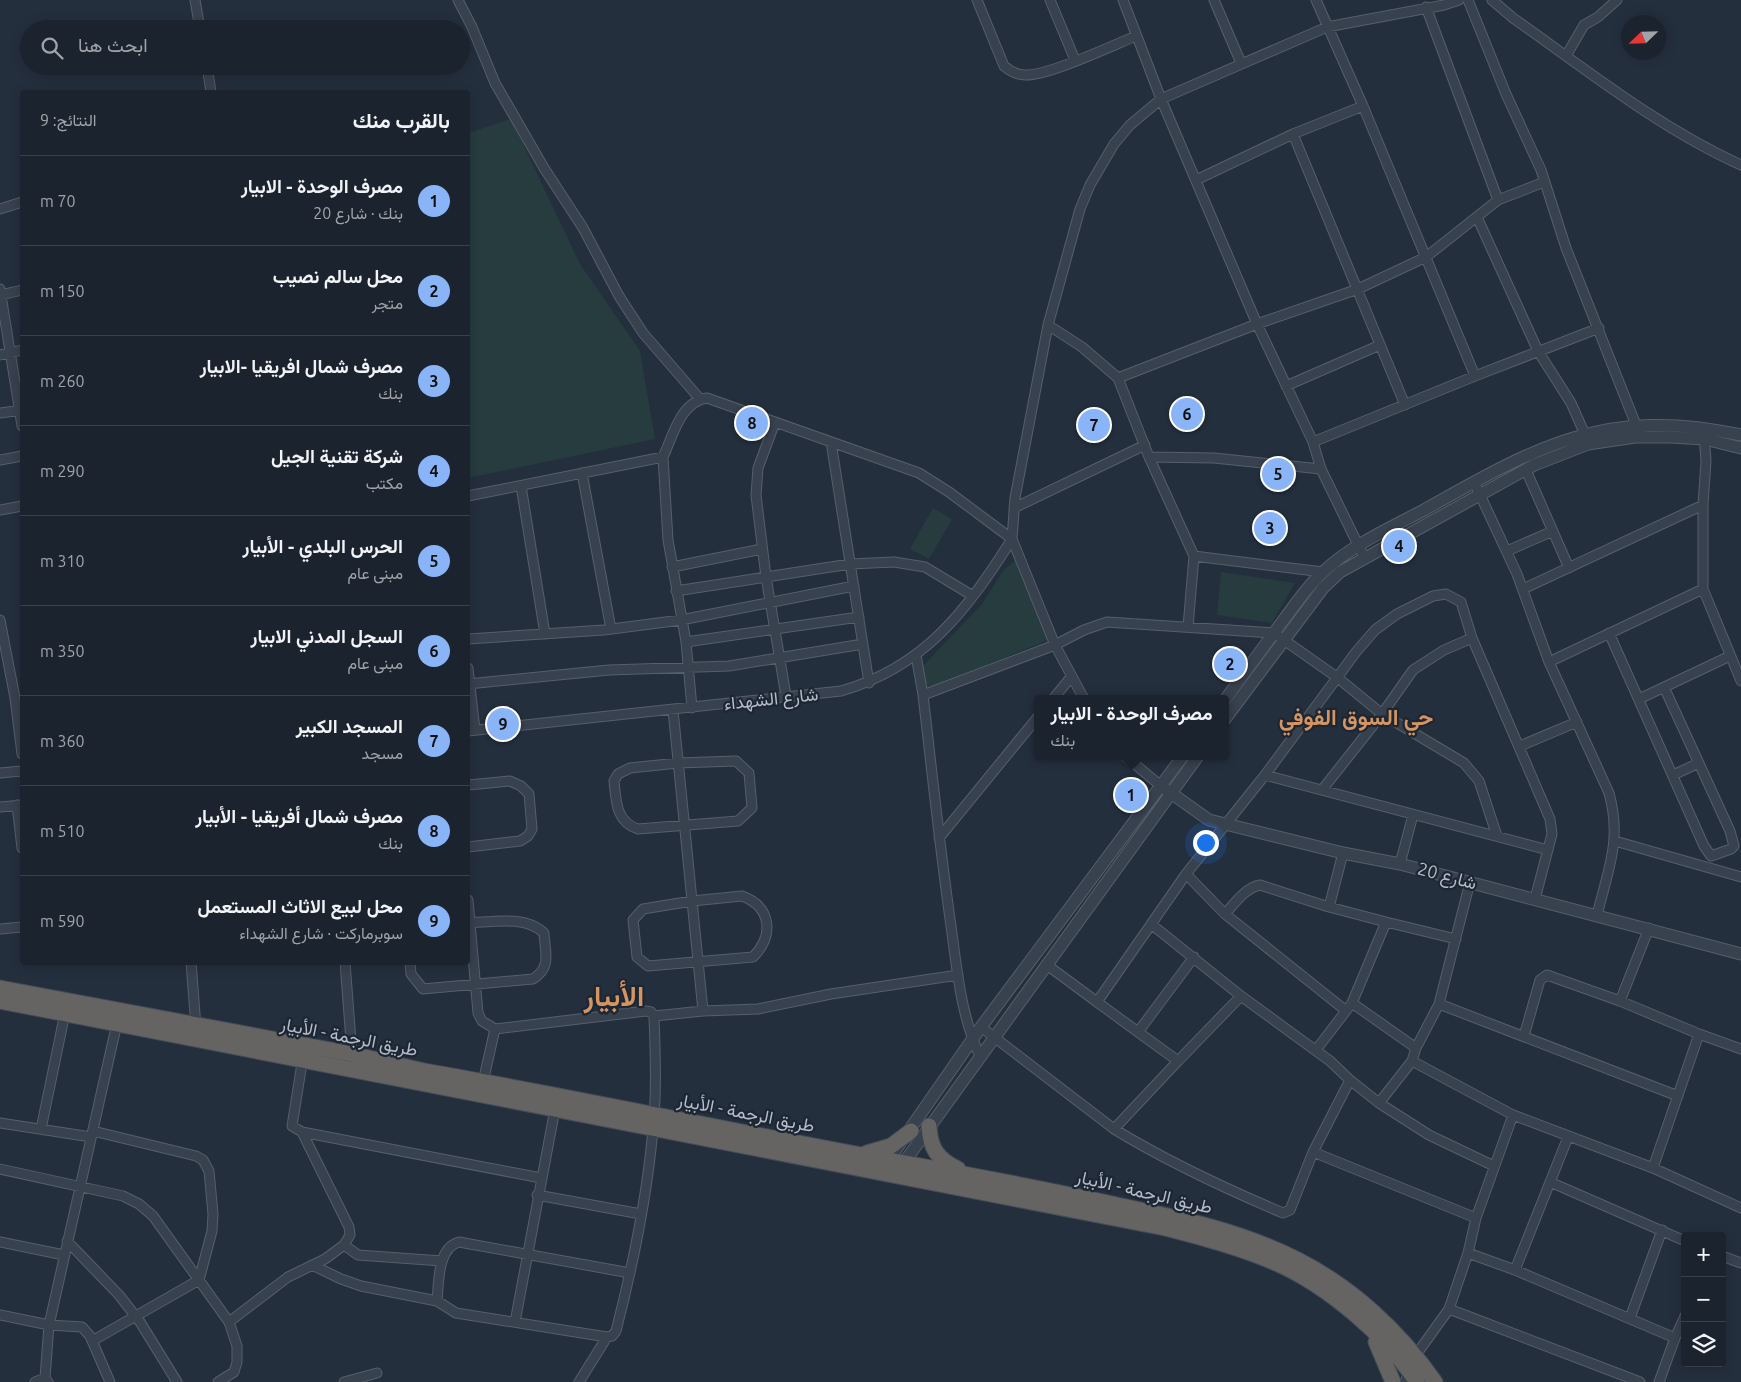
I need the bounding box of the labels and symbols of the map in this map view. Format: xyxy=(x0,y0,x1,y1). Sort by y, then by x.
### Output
north arrow xyxy=(1621,15,1666,60)
pin: 6 xyxy=(1171,395,1203,433)
pin: 8 xyxy=(736,404,768,442)
pin: 7 xyxy=(1078,406,1110,444)
pin: 5 xyxy=(1262,455,1294,493)
pin: 3 xyxy=(1254,509,1286,547)
pin: 4 xyxy=(1383,527,1415,565)
pin: 2 xyxy=(1214,645,1246,683)
street label: شارع الشهداء xyxy=(723,683,819,716)
district label: حي السوق الفوفي xyxy=(1279,704,1433,736)
pin: 9 xyxy=(487,705,519,743)
pin: 1 xyxy=(1115,776,1147,814)
your location xyxy=(1193,830,1219,856)
street label: شارع 20 xyxy=(1415,858,1479,895)
district label: الأبيار xyxy=(583,980,644,1014)
street label: طريق الرجمة - الأبيار xyxy=(277,1013,420,1061)
street label: طريق الرجمة - الأبيار xyxy=(674,1089,817,1137)
street label: طريق الرجمة - الأبيار xyxy=(1073,1165,1214,1218)

